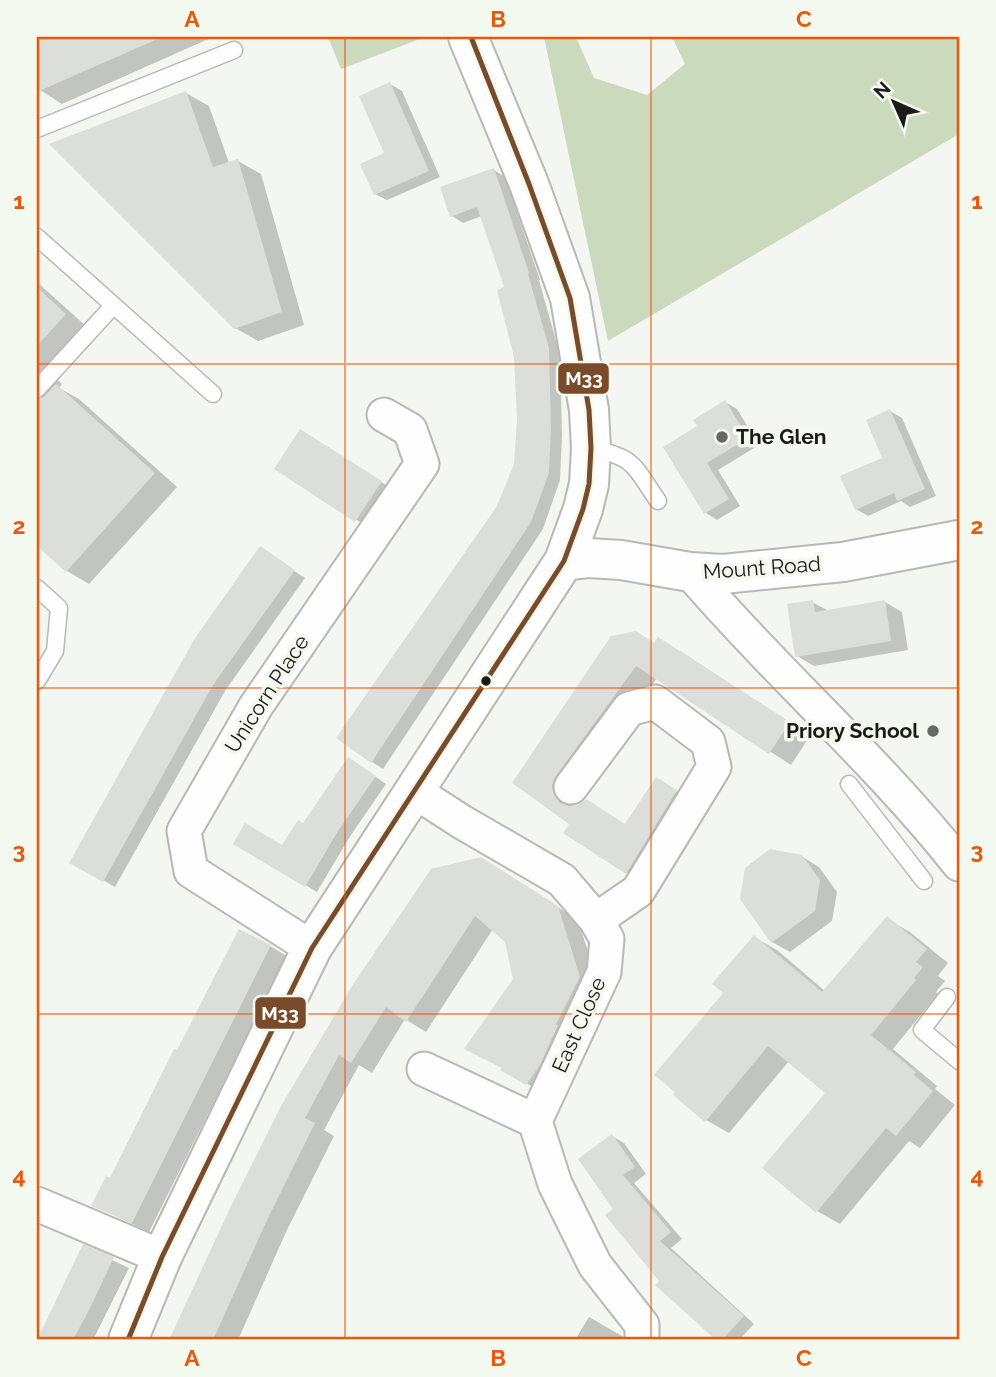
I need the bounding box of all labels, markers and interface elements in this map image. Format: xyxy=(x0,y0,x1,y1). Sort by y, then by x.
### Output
text: A xyxy=(184,5,200,32)
text: B xyxy=(490,5,506,32)
text: C xyxy=(796,5,812,32)
north arrow xyxy=(860,66,930,136)
text: N xyxy=(869,77,895,103)
text: 1 xyxy=(13,187,25,214)
text: 1 xyxy=(971,187,983,214)
line badge: M33 xyxy=(557,362,610,395)
text: M33 xyxy=(565,367,603,389)
place label: The Glen xyxy=(736,424,826,449)
marker: The Glen xyxy=(714,429,730,445)
text: 2 xyxy=(13,512,25,539)
text: 2 xyxy=(971,512,983,539)
street label: Mount Road xyxy=(702,551,822,584)
street label: Unicorn Place xyxy=(219,630,314,757)
unlabelled marker xyxy=(479,674,493,688)
place label: Priory School xyxy=(786,718,919,743)
marker: Priory School xyxy=(925,723,941,739)
text: 3 xyxy=(13,837,25,864)
text: 3 xyxy=(971,837,983,864)
street label: East Close xyxy=(546,973,611,1076)
line badge: M33 xyxy=(254,996,307,1030)
text: M33 xyxy=(261,1002,299,1024)
text: 4 xyxy=(12,1162,26,1189)
text: 4 xyxy=(970,1162,984,1189)
text: A xyxy=(184,1344,200,1371)
text: B xyxy=(490,1344,506,1371)
text: C xyxy=(796,1344,812,1371)

